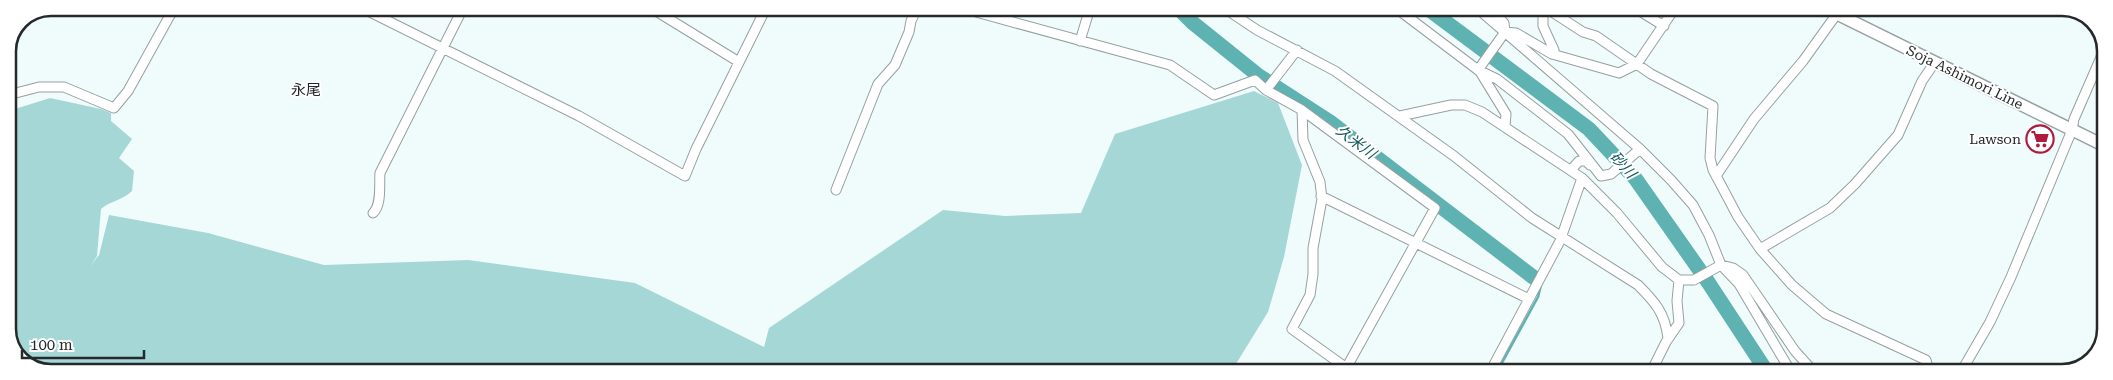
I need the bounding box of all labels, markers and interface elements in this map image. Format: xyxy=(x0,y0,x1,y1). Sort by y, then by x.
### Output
street label: Soja Ashimori Line xyxy=(1904,42,2026,112)
district label: 永尾 xyxy=(291,81,321,99)
water label: 久米川 xyxy=(1333,121,1381,164)
supermarket icon: Lawson xyxy=(2025,124,2055,154)
place label: Lawson xyxy=(1969,131,2021,147)
water label: 砂川 xyxy=(1606,148,1641,184)
scale bar xyxy=(22,328,145,360)
text: 100 m xyxy=(30,336,73,354)

